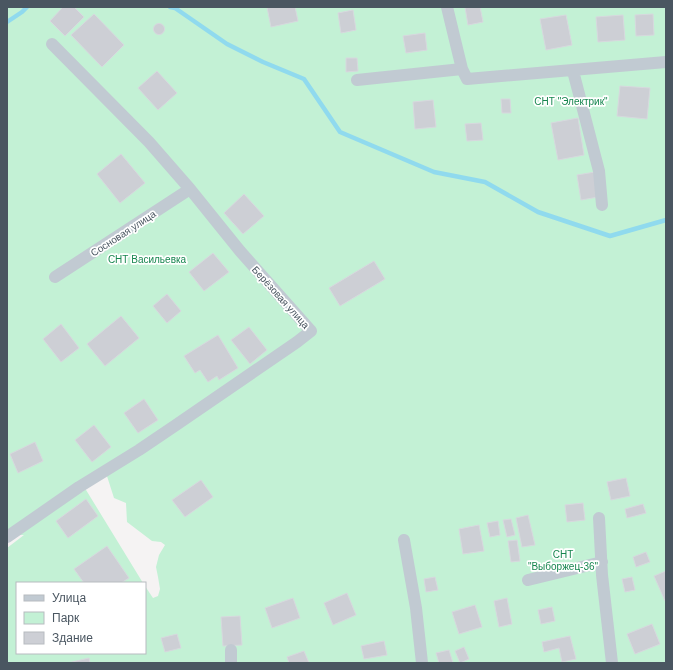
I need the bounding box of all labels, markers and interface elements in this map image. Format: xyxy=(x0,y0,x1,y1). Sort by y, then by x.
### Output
park label: СНТ "Электрик" xyxy=(534,96,608,107)
street label: Сосновая улица xyxy=(89,208,158,259)
park label: СНТ Васильевка xyxy=(108,254,187,265)
street label: Берёзовая улица xyxy=(250,264,312,331)
park label: СНТ "Выборжец-36" xyxy=(528,549,599,572)
legend xyxy=(16,582,146,654)
text: Улица xyxy=(52,591,86,605)
text: Парк xyxy=(52,611,80,625)
text: Здание xyxy=(52,631,93,645)

